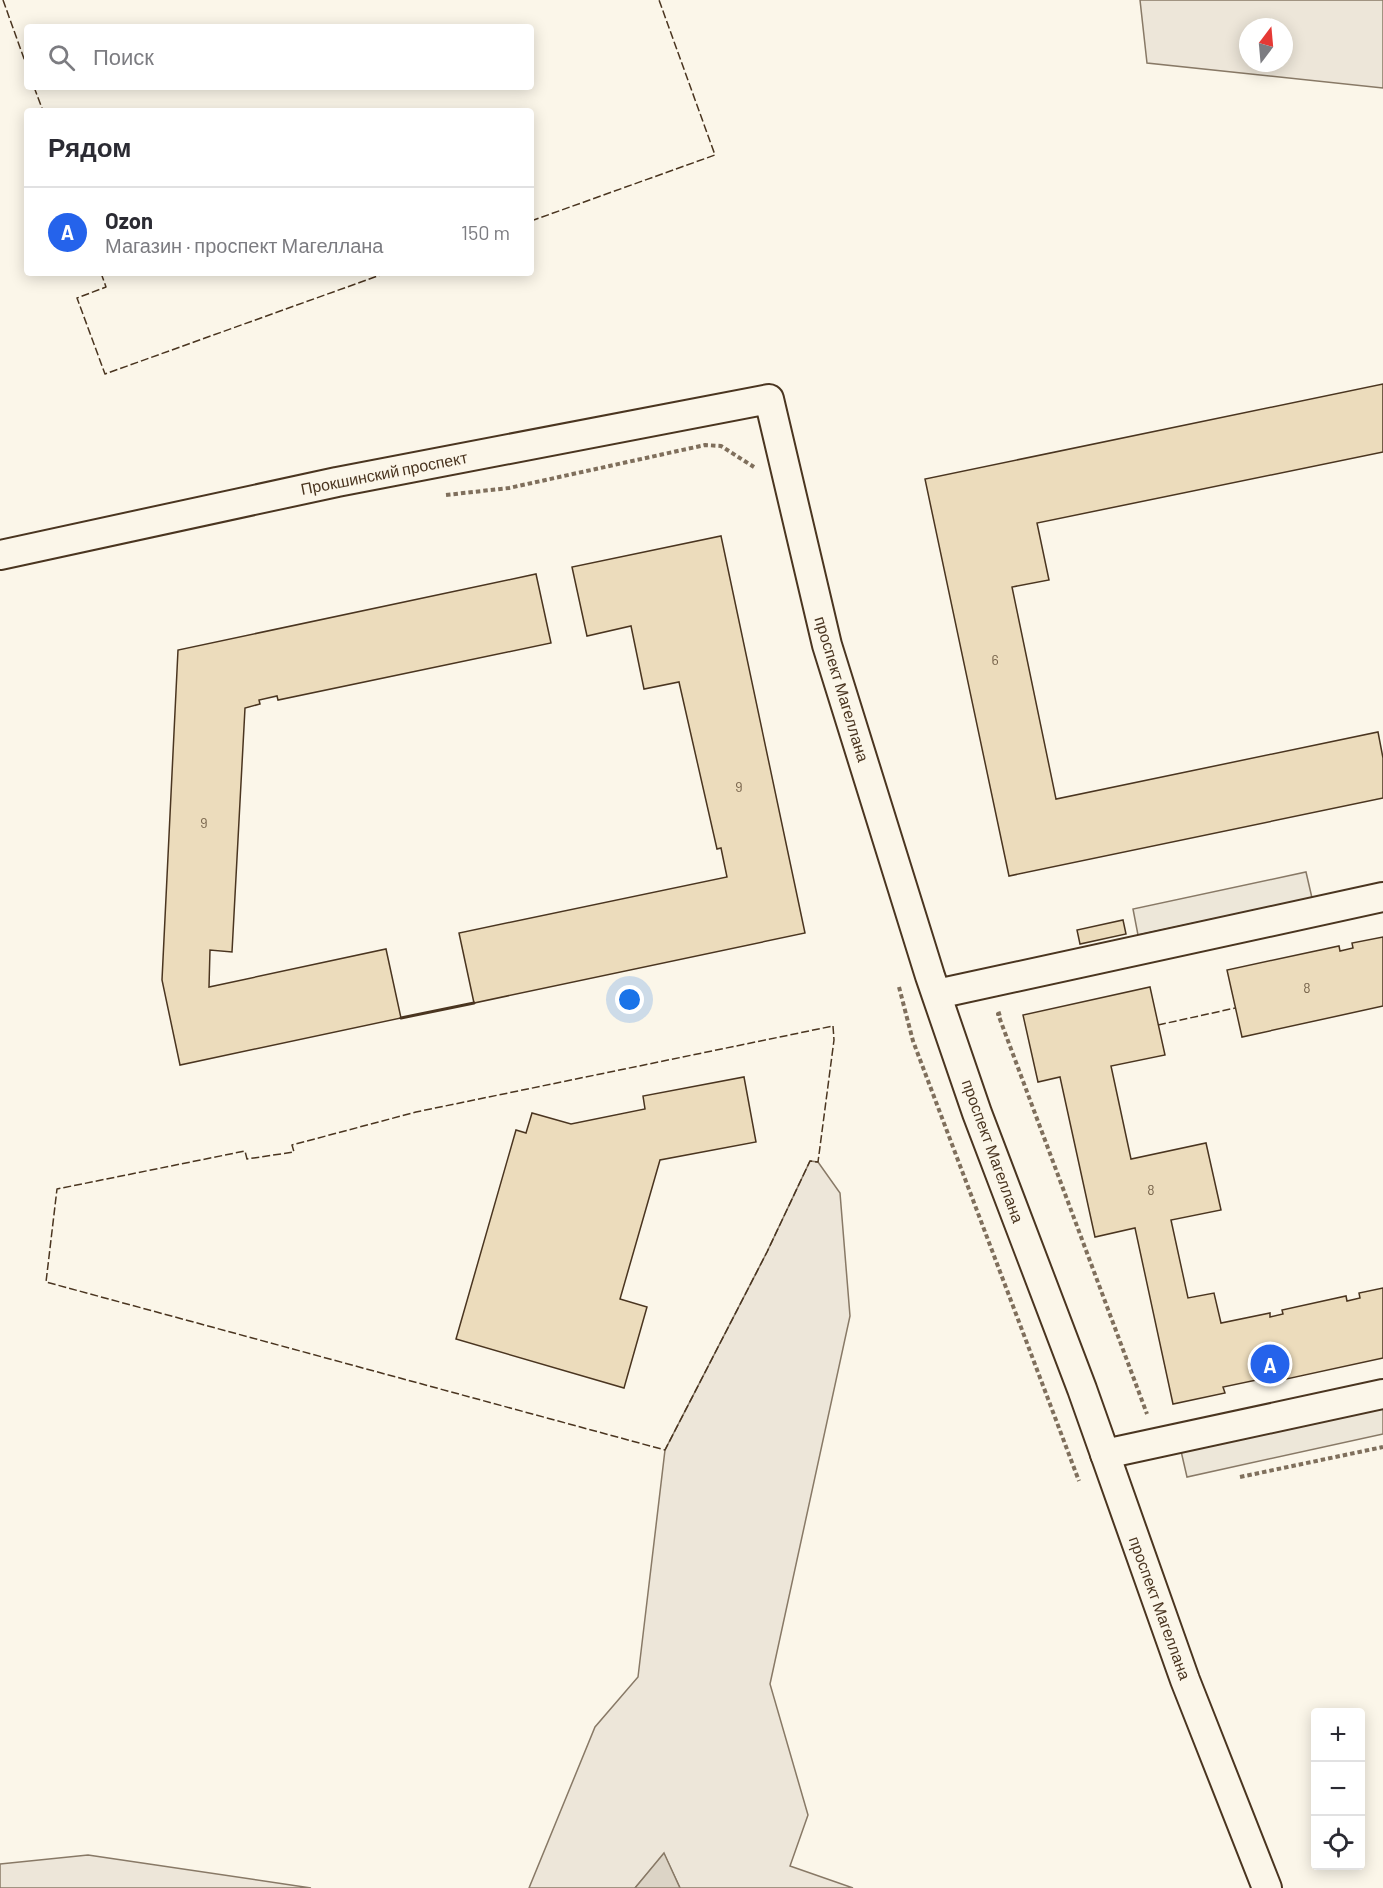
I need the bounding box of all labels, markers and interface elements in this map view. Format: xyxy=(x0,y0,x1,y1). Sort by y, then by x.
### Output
north arrow xyxy=(1239,18,1293,72)
search box xyxy=(24,24,534,90)
icon: search xyxy=(45,41,78,74)
text: Поиск xyxy=(93,43,154,69)
text: Рядом xyxy=(48,131,131,162)
text: Ozon xyxy=(105,207,153,233)
text: A xyxy=(61,220,74,244)
text: 150 m xyxy=(461,220,510,244)
text: Магазин · проспект Магеллана xyxy=(105,233,383,257)
street label: Прокшинский проспект xyxy=(299,447,470,498)
street label: проспект Магеллана xyxy=(811,614,874,764)
house number: 6 xyxy=(991,651,999,668)
house number: 9 xyxy=(735,778,743,795)
house number: 9 xyxy=(200,814,208,831)
house number: 8 xyxy=(1303,979,1311,996)
your location xyxy=(615,985,644,1014)
street label: проспект Магеллана xyxy=(959,1076,1028,1225)
house number: 8 xyxy=(1147,1181,1155,1198)
pin: A xyxy=(1250,1342,1290,1386)
street label: проспект Магеллана xyxy=(1126,1533,1195,1682)
map controls xyxy=(1311,1708,1365,1870)
button: + xyxy=(1311,1708,1365,1762)
button: − xyxy=(1311,1762,1365,1816)
button: locate xyxy=(1311,1816,1365,1870)

